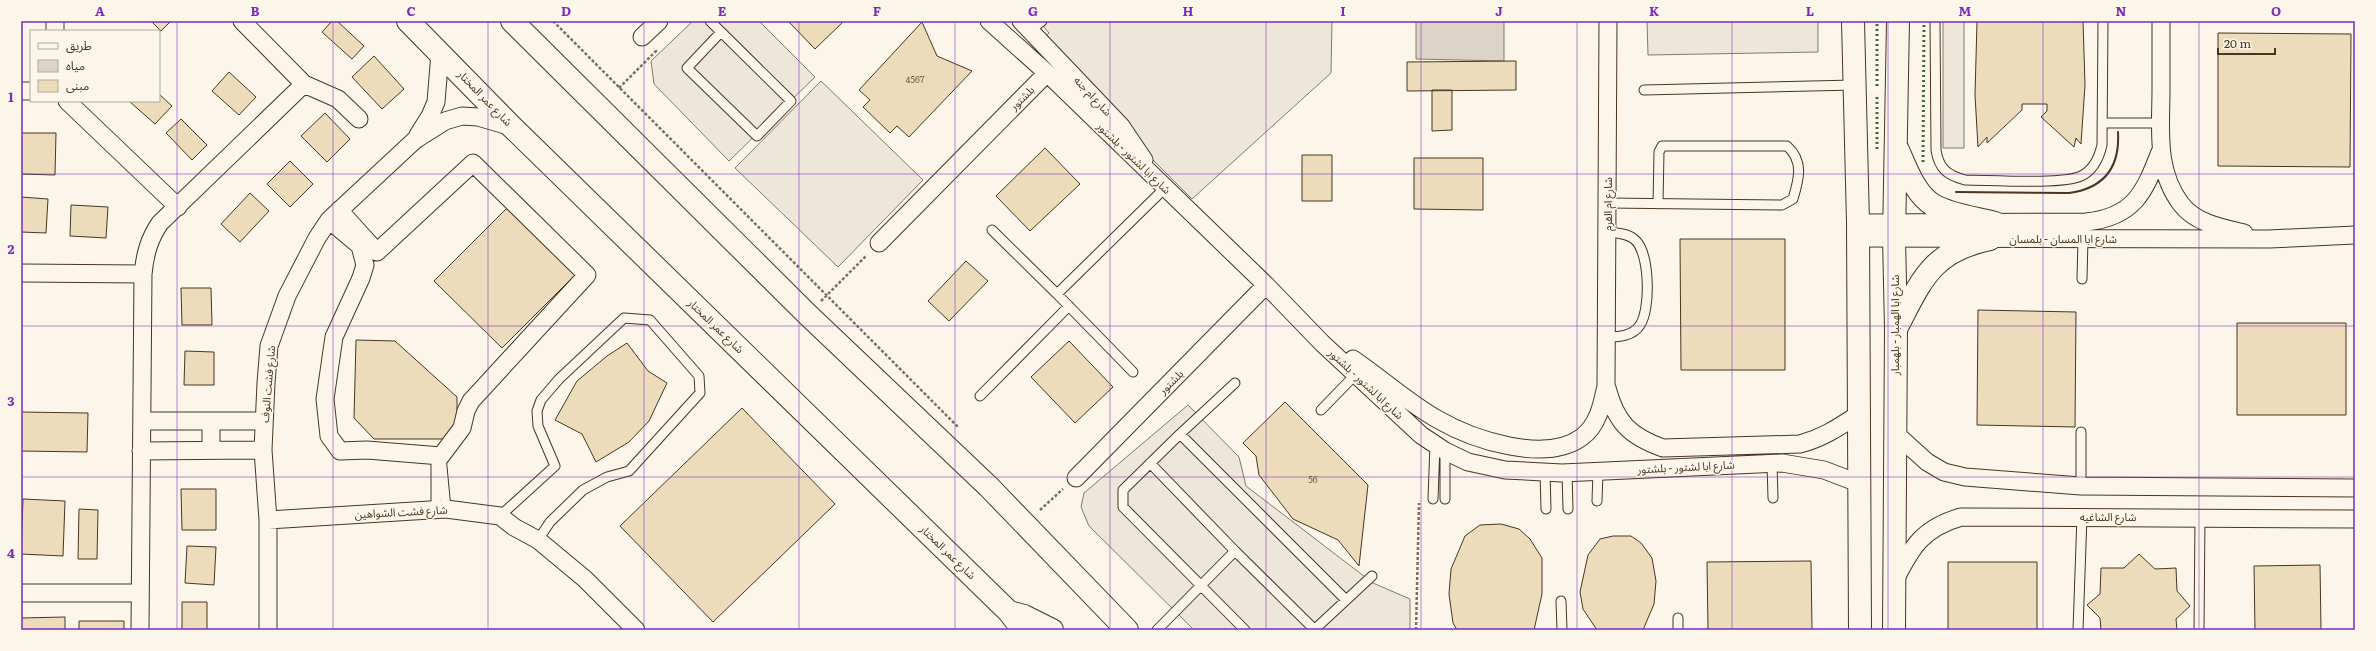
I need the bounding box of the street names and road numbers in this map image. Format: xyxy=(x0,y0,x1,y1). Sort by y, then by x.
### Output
street label: شارع عمر المختار xyxy=(453,65,517,130)
street label: شارع ام جنه xyxy=(1070,72,1117,120)
street label: بلشتور xyxy=(1005,81,1037,114)
street label: شارع ابا لشتور - بلشتور xyxy=(1093,117,1176,198)
street label: شارع ام القرم xyxy=(1599,177,1616,231)
street label: شارع ابا المسان - بلمسان xyxy=(2009,230,2117,247)
street label: شارع ابا الهمبار - بلهمبار xyxy=(1886,274,1903,376)
street label: شارع عمر المختار xyxy=(684,294,749,357)
street label: شارع فشت النوف xyxy=(256,344,279,423)
street label: شارع ابا لشتور - بلشتور xyxy=(1324,344,1408,423)
street label: بلشتور xyxy=(1154,365,1186,398)
street label: شارع ابا لشتور - بلشتور xyxy=(1636,455,1735,478)
street label: شارع فشت الشواهين xyxy=(354,501,448,522)
street label: شارع الشاغيه xyxy=(2080,508,2137,525)
street label: شارع عمر المختار xyxy=(916,520,981,583)

